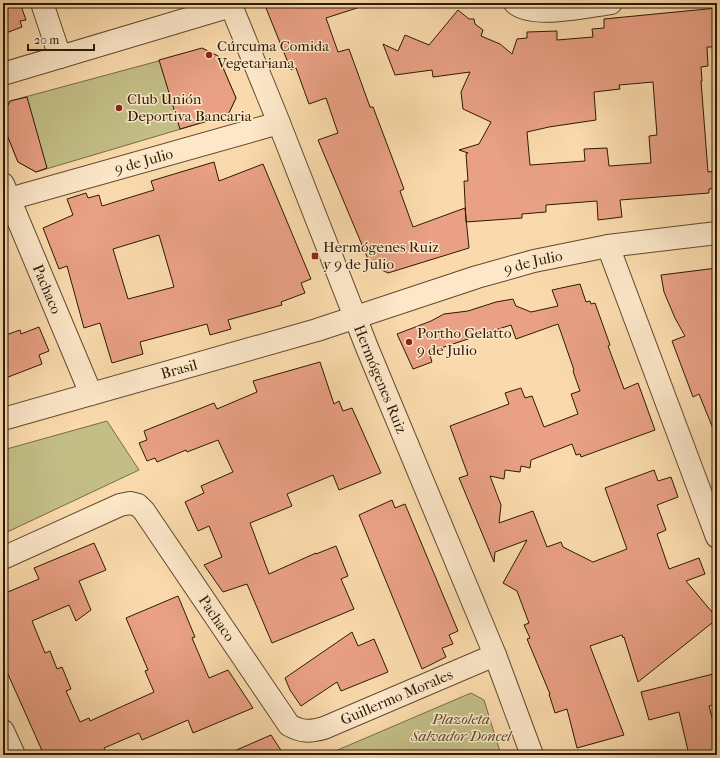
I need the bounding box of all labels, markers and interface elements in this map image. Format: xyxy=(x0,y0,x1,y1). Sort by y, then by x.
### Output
scale bar xyxy=(28,26,94,52)
text: 20 m xyxy=(34,33,59,47)
place label: Cúrcuma Comida Vegetariana xyxy=(216,37,330,72)
marker: Cúrcuma Comida Vegetariana xyxy=(204,50,214,60)
place label: Club Unión Deportiva Bancaria xyxy=(127,90,253,125)
marker: Club Unión Deportiva Bancaria xyxy=(114,103,124,113)
street label: 9 de Julio xyxy=(112,144,175,178)
place label: Hermógenes Ruiz y 9 de Julio xyxy=(323,238,439,273)
street label: 9 de Julio xyxy=(502,246,564,278)
marker: Hermógenes Ruiz y 9 de Julio xyxy=(310,251,320,261)
street label: Pachaco xyxy=(29,262,66,317)
street label: Hermógenes Ruiz xyxy=(350,322,411,436)
place label: Portho Gelatto 9 de Julio xyxy=(417,324,512,359)
marker: Portho Gelatto 9 de Julio xyxy=(404,337,414,347)
street label: Brasil xyxy=(159,355,199,383)
street label: Pachaco xyxy=(195,592,239,645)
street label: Guillermo Morales xyxy=(338,665,456,729)
park label: Plazoleta Salvador Doncel xyxy=(410,710,513,745)

